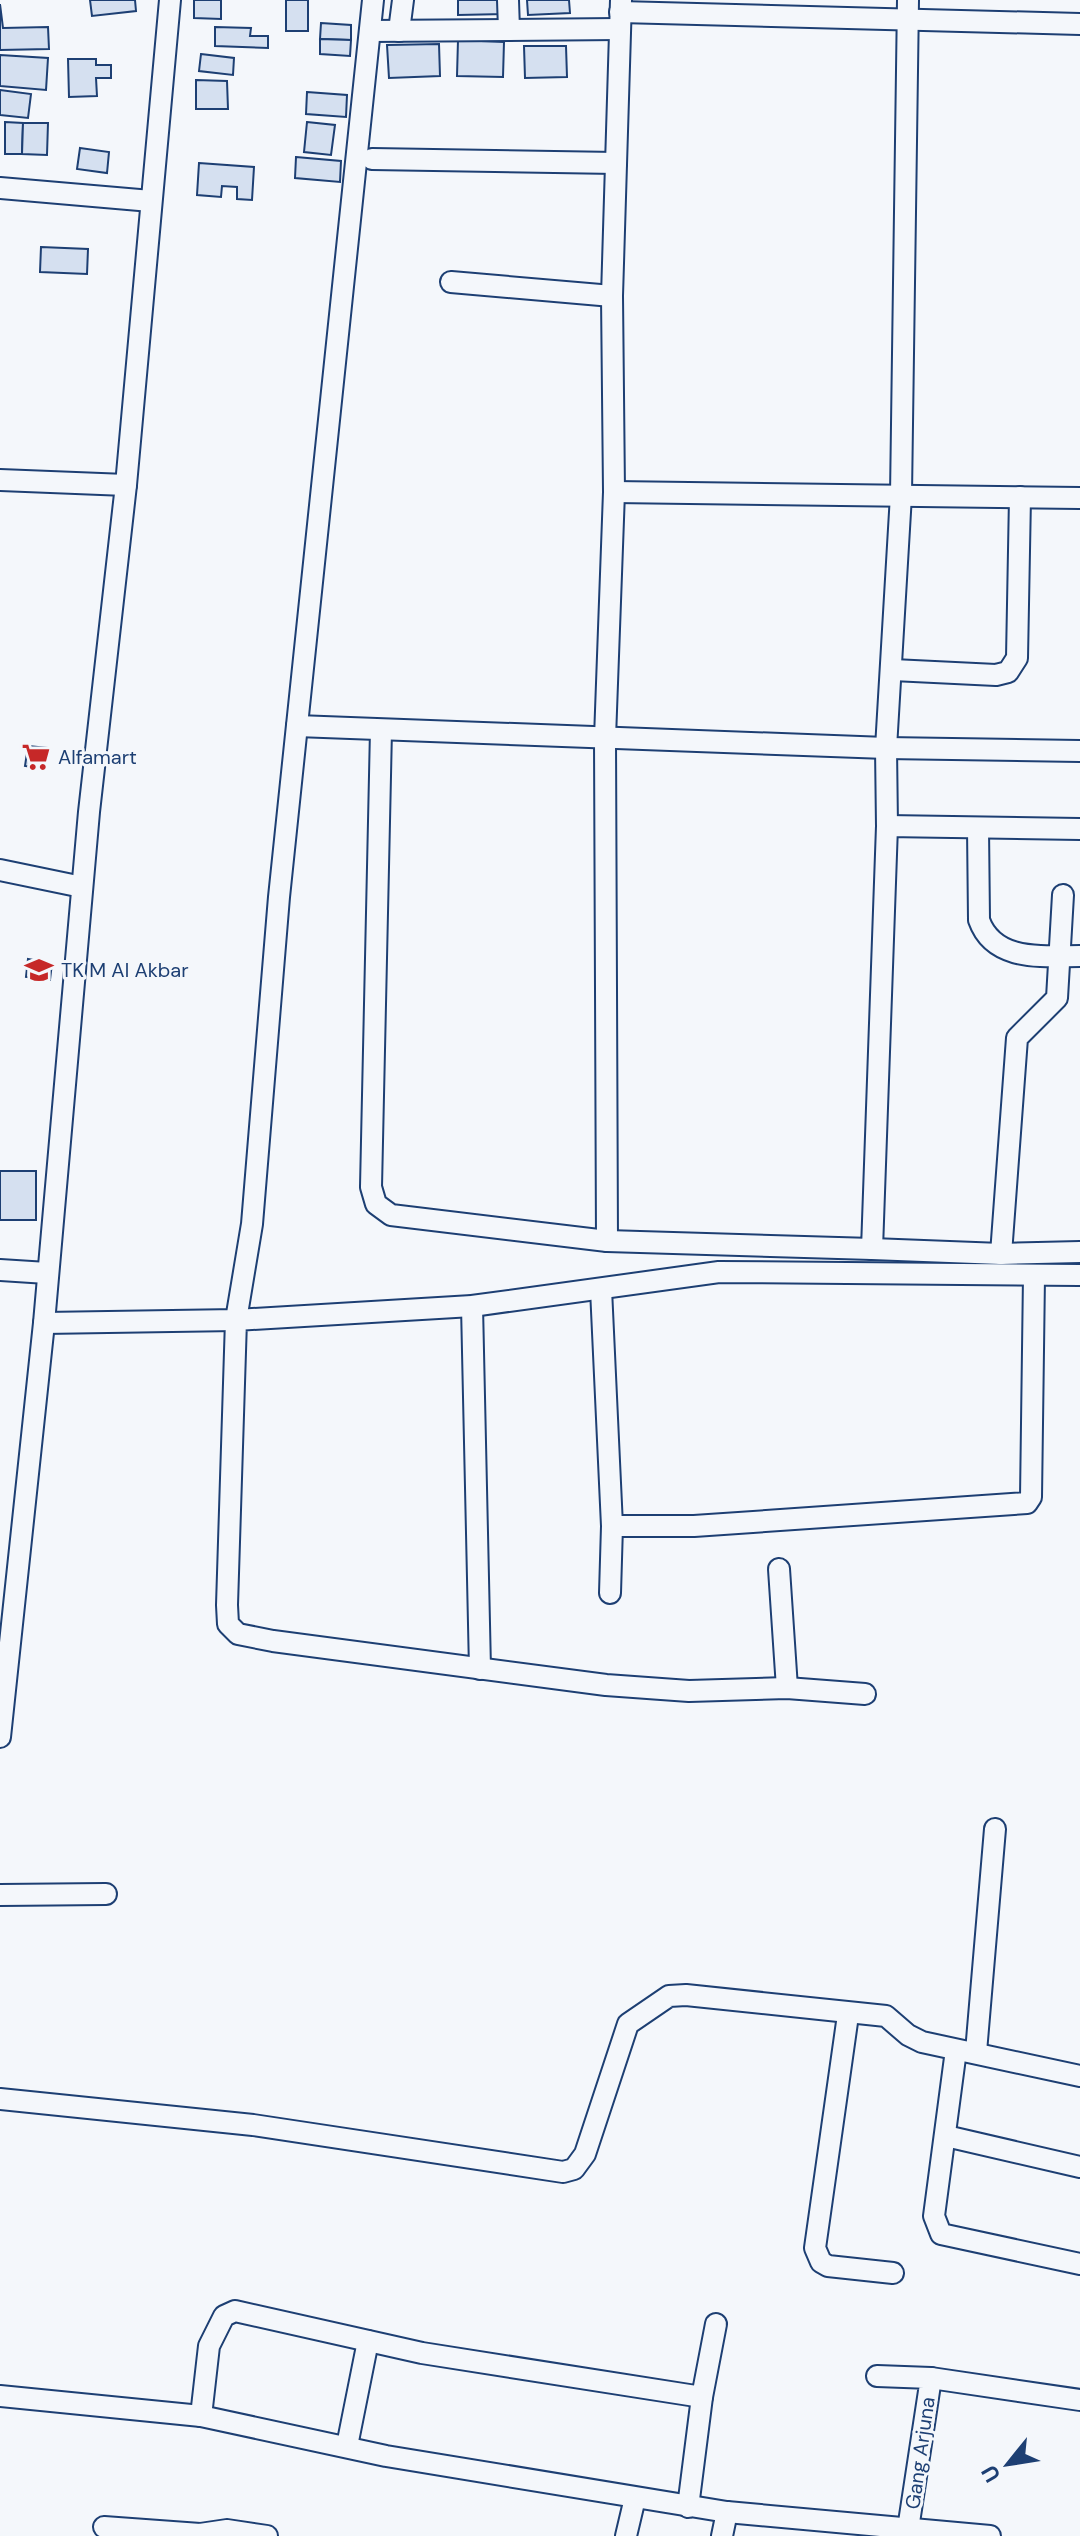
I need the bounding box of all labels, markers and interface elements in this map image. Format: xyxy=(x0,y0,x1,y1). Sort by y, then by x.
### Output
supermarket icon: Alfamart xyxy=(21,742,51,772)
place label: Alfamart xyxy=(58,744,137,770)
school or university icon: TK M Al Akbar xyxy=(24,955,54,985)
place label: TK M Al Akbar xyxy=(61,957,189,983)
street label: Gang Arjuna xyxy=(899,2395,941,2511)
north arrow xyxy=(968,2424,1048,2504)
text: U xyxy=(975,2460,1007,2488)

